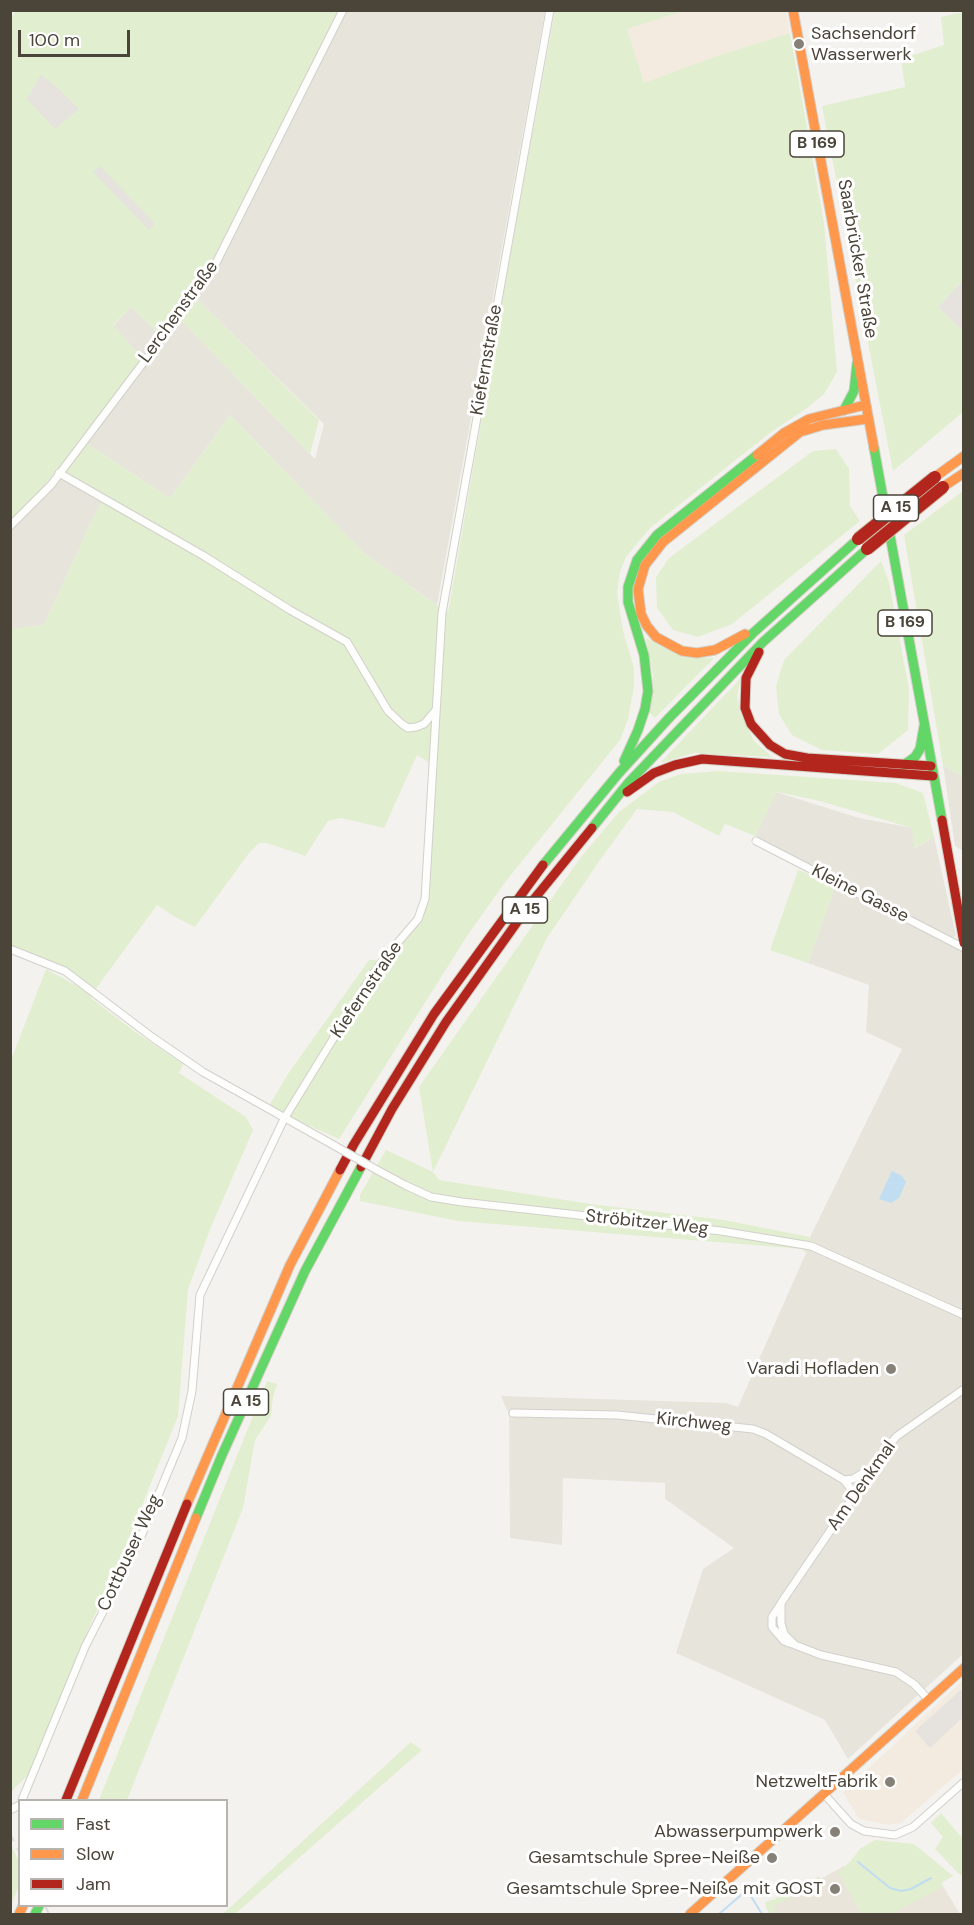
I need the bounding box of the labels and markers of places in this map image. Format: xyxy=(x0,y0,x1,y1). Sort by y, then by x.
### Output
place label: Sachsendorf Wasserwerk xyxy=(811,23,916,66)
marker: Sachsendorf Wasserwerk xyxy=(792,37,806,51)
place label: Varadi Hofladen xyxy=(747,1358,879,1380)
marker: Varadi Hofladen xyxy=(884,1362,898,1376)
place label: NetzweltFabrik xyxy=(756,1771,878,1793)
marker: NetzweltFabrik xyxy=(883,1775,897,1789)
place label: Abwasserpumpwerk xyxy=(654,1821,823,1843)
marker: Abwasserpumpwerk xyxy=(828,1825,842,1839)
place label: Gesamtschule Spree-Neiße xyxy=(528,1847,760,1869)
marker: Gesamtschule Spree-Neiße xyxy=(765,1851,779,1865)
place label: Gesamtschule Spree-Neiße mit GOST xyxy=(506,1878,823,1900)
marker: Gesamtschule Spree-Neiße mit GOST xyxy=(828,1882,842,1896)

